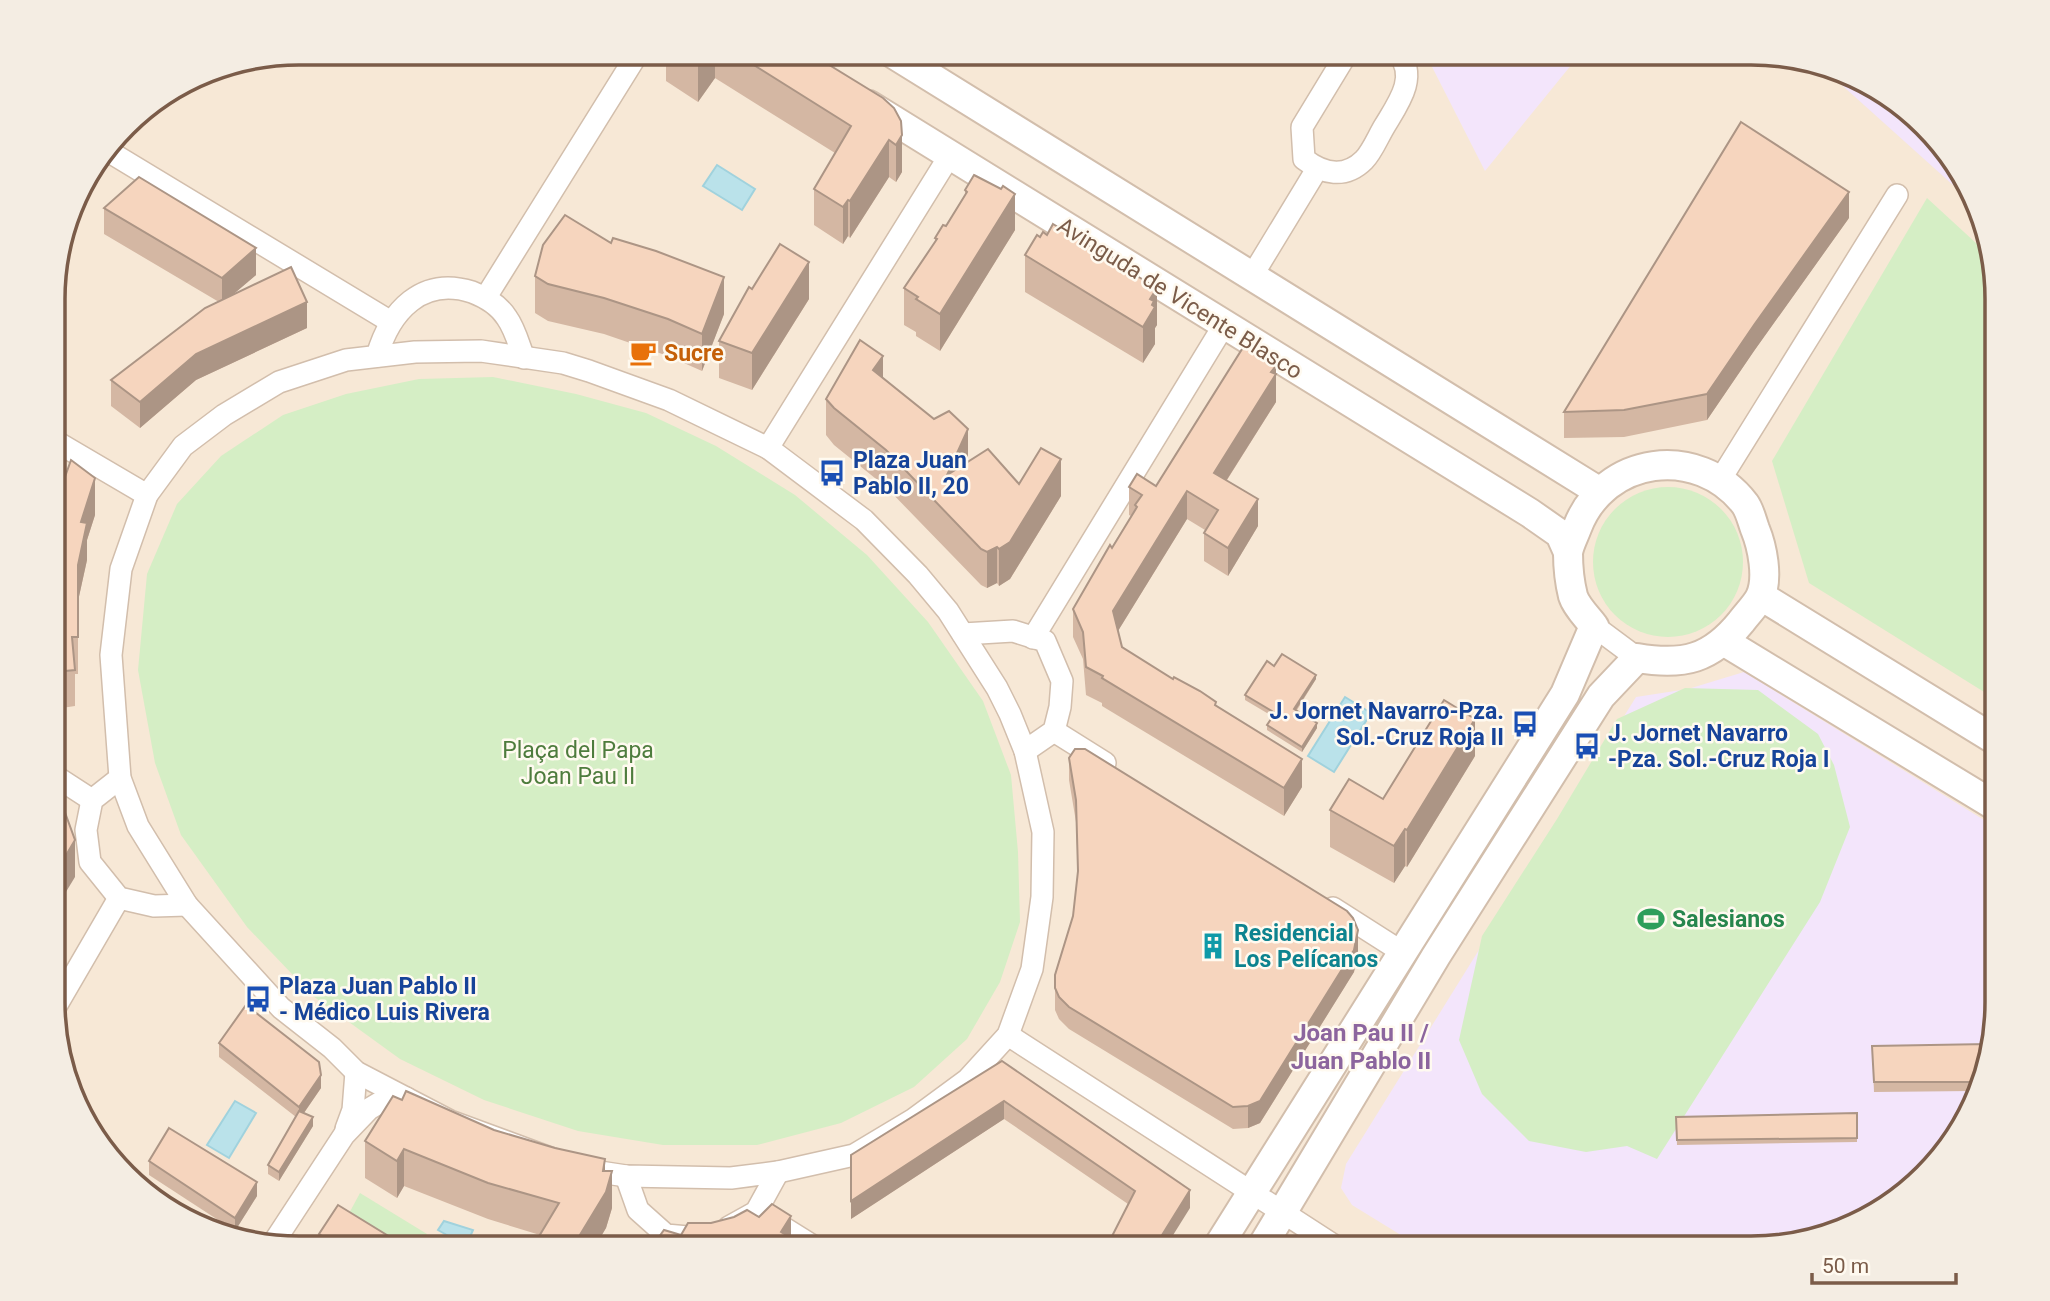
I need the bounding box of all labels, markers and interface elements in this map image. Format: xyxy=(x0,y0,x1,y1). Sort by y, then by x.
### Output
street label: Avinguda de Vicente Blasco xyxy=(1052,212,1307,385)
cafe icon: Sucre xyxy=(628,338,658,368)
place label: Sucre xyxy=(664,340,724,367)
place label: Plaza Juan Pablo II, 20 xyxy=(853,447,969,500)
bus stop icon: Plaza Juan Pablo II, 20 xyxy=(817,458,847,488)
place label: J. Jornet Navarro-Pza. Sol.-Cruz Roja II xyxy=(1269,698,1504,751)
bus stop icon: J. Jornet Navarro-Pza. Sol.-Cruz Roja II xyxy=(1510,709,1540,739)
place label: J. Jornet Navarro -Pza. Sol.-Cruz Roja I xyxy=(1608,720,1829,773)
bus stop icon: J. Jornet Navarro -Pza. Sol.-Cruz Roja I xyxy=(1572,731,1602,761)
park label: Plaça del Papa Joan Pau II xyxy=(502,737,654,790)
sports icon: Salesianos xyxy=(1636,904,1666,934)
place label: Salesianos xyxy=(1672,906,1785,933)
place label: Residencial Los Pelícanos xyxy=(1234,920,1378,973)
building icon: Residencial Los Pelícanos xyxy=(1198,931,1228,961)
place label: Plaza Juan Pablo II - Médico Luis Rivera xyxy=(279,973,490,1026)
bus stop icon: Plaza Juan Pablo II - Médico Luis Rivera xyxy=(243,984,273,1014)
district label: Joan Pau II / Juan Pablo II xyxy=(1291,1019,1431,1075)
scale bar xyxy=(1812,1242,1955,1286)
text: 50 m xyxy=(1822,1254,1869,1278)

